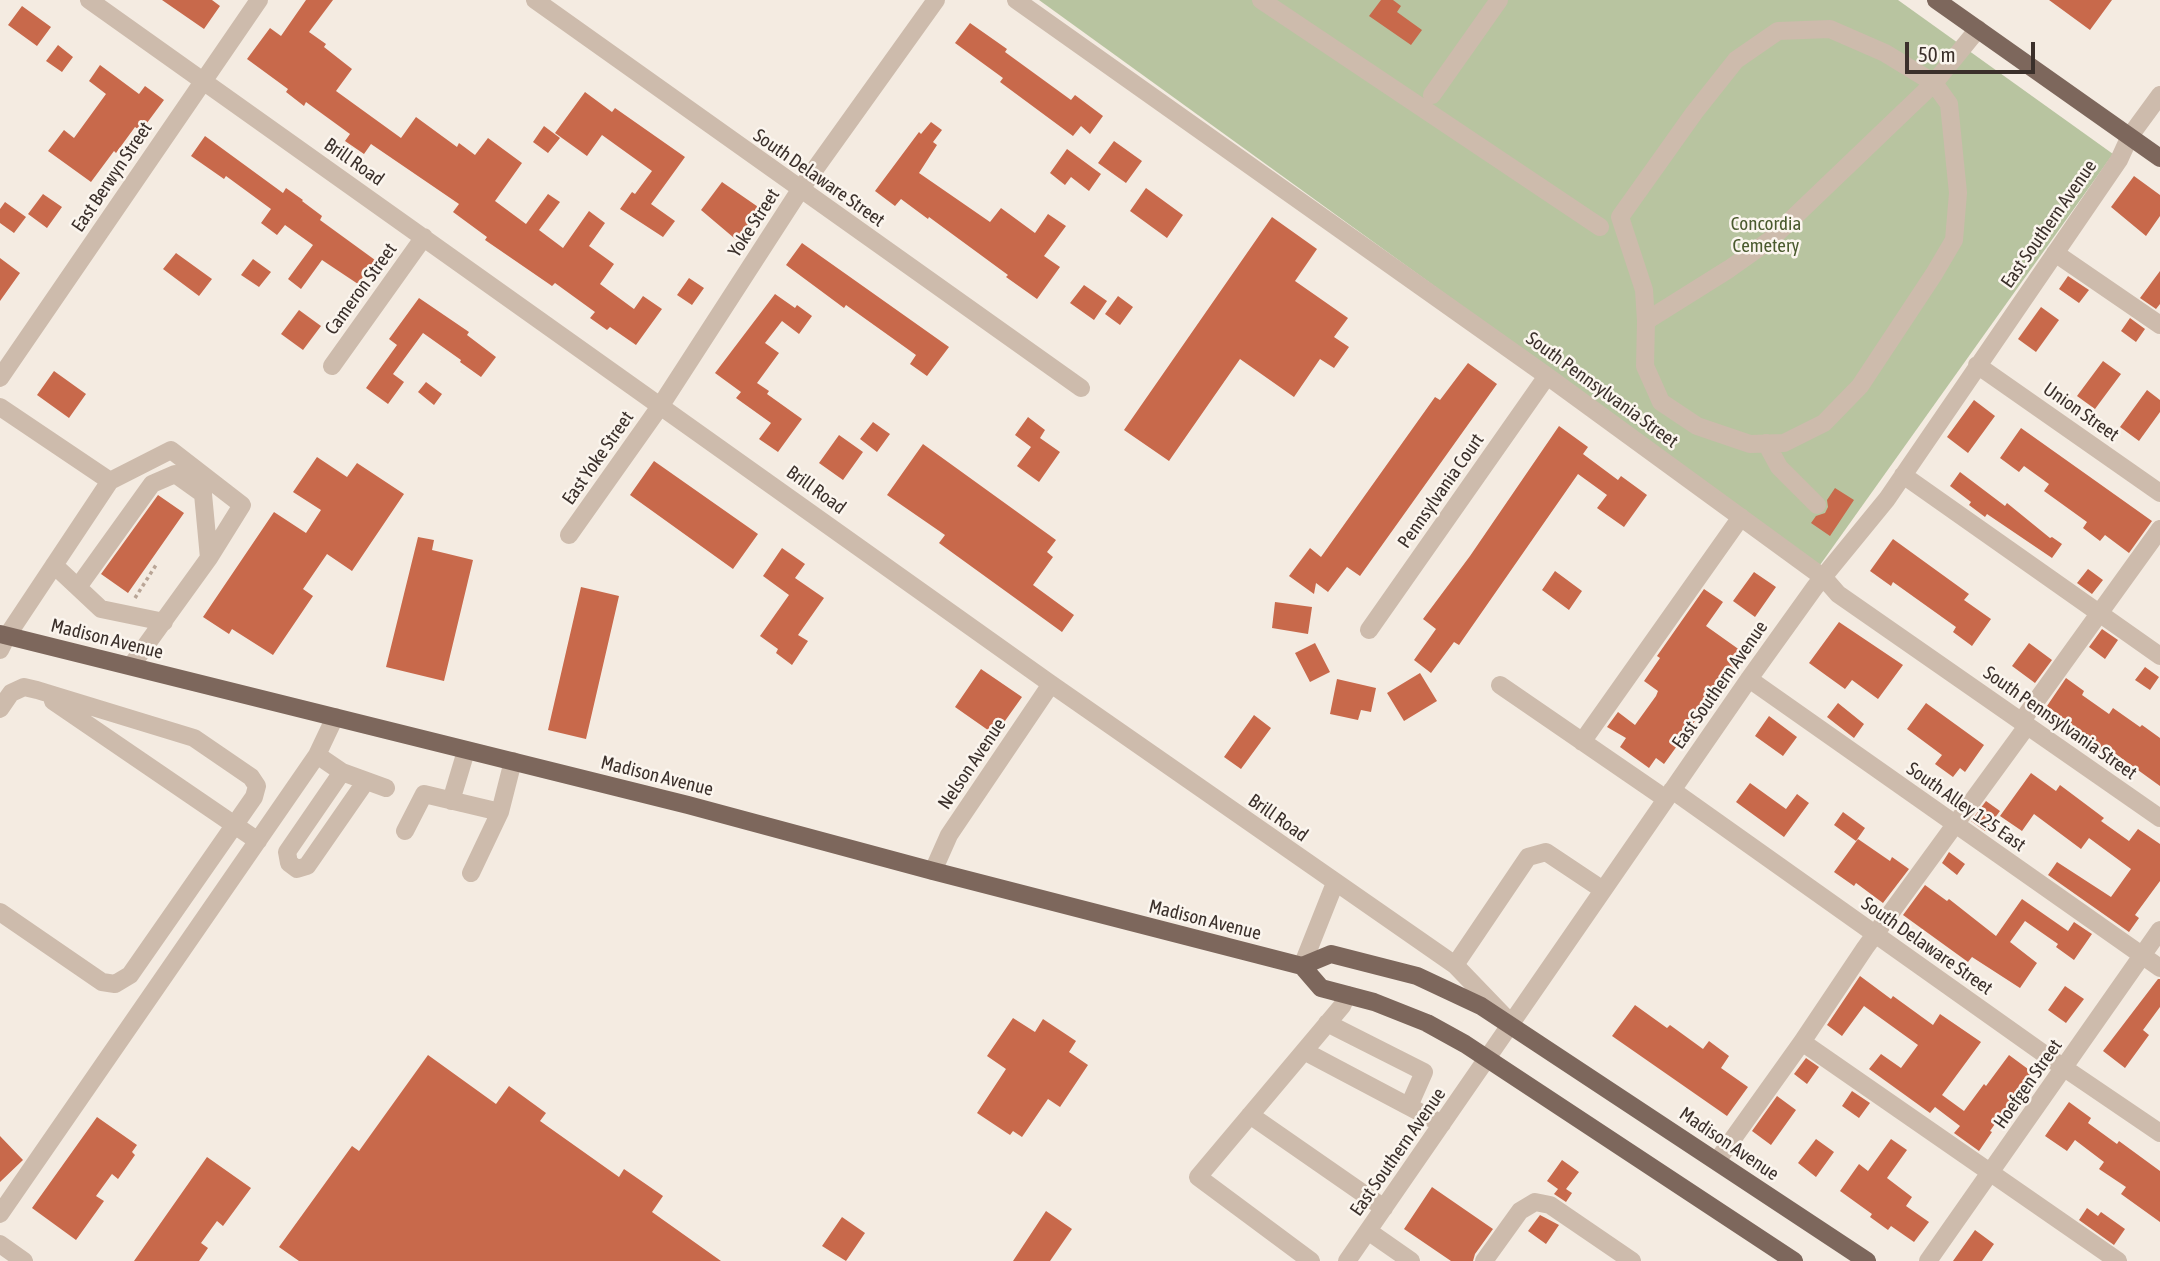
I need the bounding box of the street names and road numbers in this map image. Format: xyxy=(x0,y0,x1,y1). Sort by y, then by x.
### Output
street label: East Berwyn Street xyxy=(67,118,157,236)
street label: South Delaware Street xyxy=(749,124,889,232)
street label: Brill Road xyxy=(320,133,388,191)
street label: East Southern Avenue xyxy=(1996,156,2102,292)
street label: Yoke Street xyxy=(723,184,785,262)
street label: Cameron Street xyxy=(320,239,402,339)
street label: South Pennsylvania Street xyxy=(1522,327,1682,453)
street label: Union Street xyxy=(2039,378,2123,446)
street label: East Yoke Street xyxy=(557,407,639,509)
street label: Pennsylvania Court xyxy=(1393,429,1489,553)
street label: Brill Road xyxy=(782,461,850,519)
street label: Madison Avenue xyxy=(48,614,166,664)
street label: East Southern Avenue xyxy=(1667,617,1773,753)
street label: South Pennsylvania Street xyxy=(1979,661,2141,785)
street label: Nelson Avenue xyxy=(933,714,1011,814)
street label: Madison Avenue xyxy=(598,751,716,801)
street label: South Alley 125 East xyxy=(1902,758,2030,856)
street label: Brill Road xyxy=(1244,789,1312,847)
street label: South Delaware Street xyxy=(1857,892,1997,1000)
street label: Madison Avenue xyxy=(1146,895,1264,945)
street label: Hoefgen Street xyxy=(1989,1035,2067,1133)
street label: East Southern Avenue xyxy=(1345,1084,1451,1220)
street label: Madison Avenue xyxy=(1675,1102,1783,1186)

